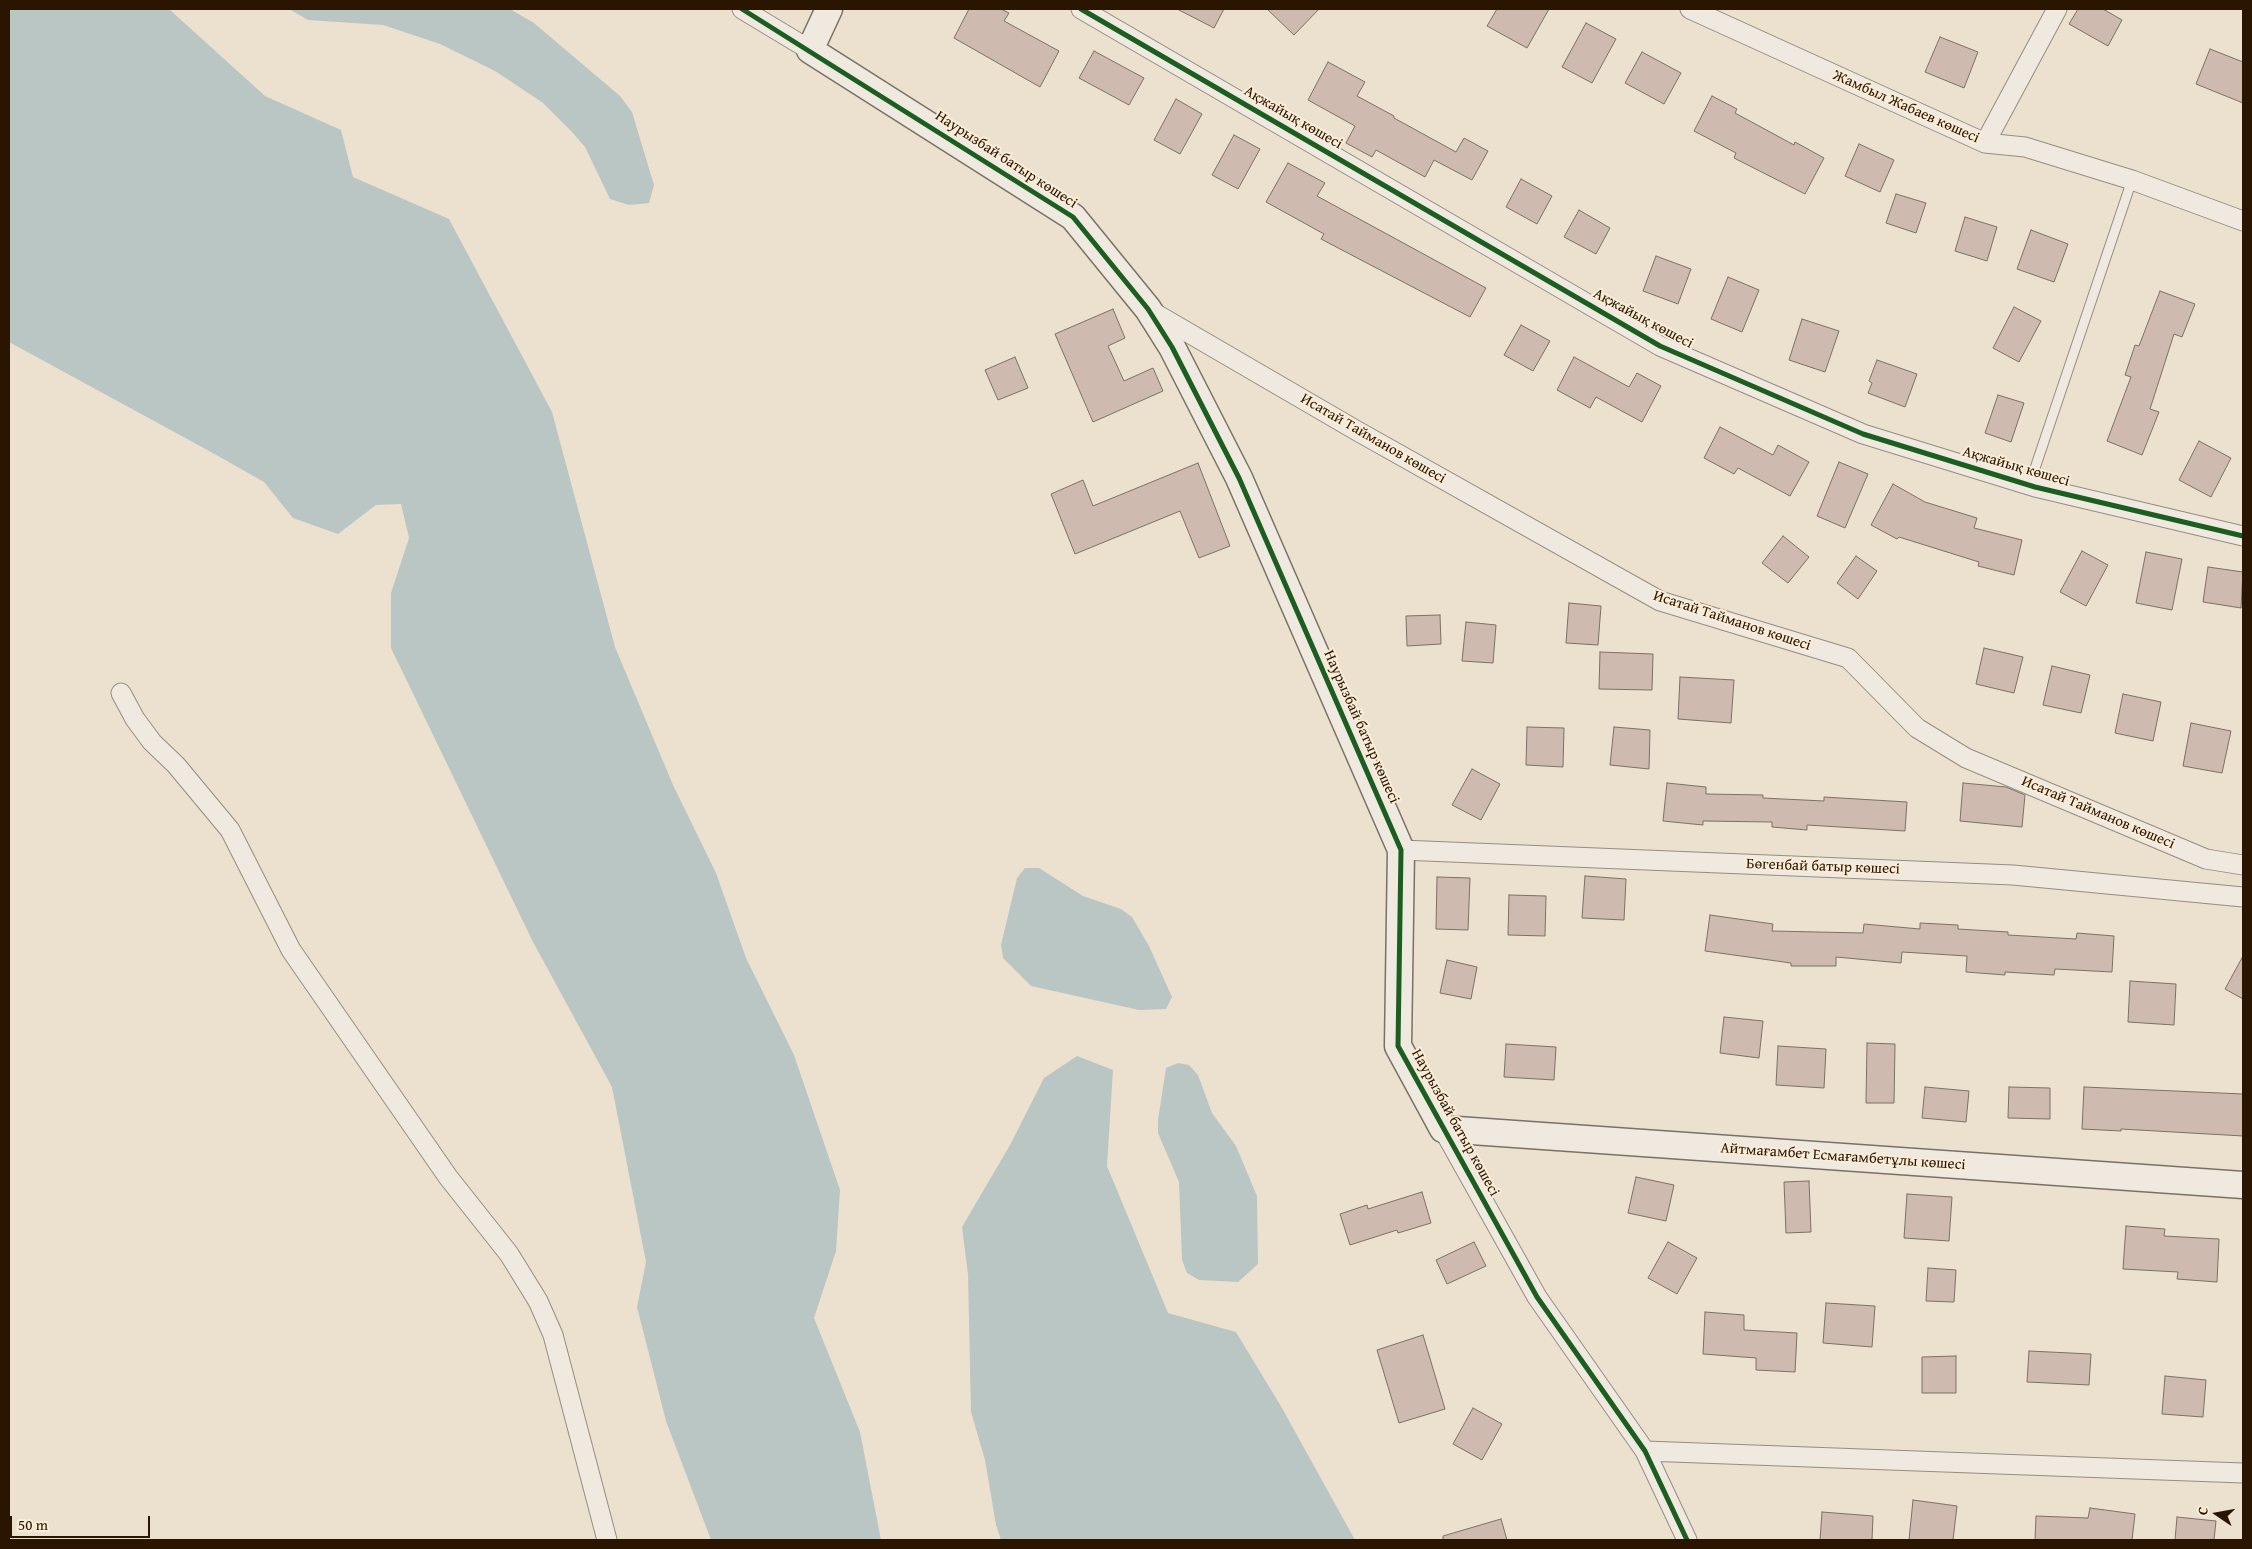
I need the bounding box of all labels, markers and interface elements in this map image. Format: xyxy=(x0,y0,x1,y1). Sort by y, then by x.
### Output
street label: Жамбыл Жабаев көшесі xyxy=(1830,67,1982,147)
street label: Ақжайық көшесі xyxy=(1241,83,1345,153)
street label: Наурызбай батыр көшесі xyxy=(932,107,1080,213)
street label: Ақжайық көшесі xyxy=(1590,285,1696,353)
street label: Исатай Тайманов көшесі xyxy=(1297,390,1449,488)
street label: Ақжайық көшесі xyxy=(1960,443,2072,491)
street label: Исатай Тайманов көшесі xyxy=(1651,587,1813,655)
street label: Наурызбай батыр көшесі xyxy=(1319,648,1403,806)
street label: Исатай Тайманов көшесі xyxy=(2019,773,2177,853)
street label: Бөгенбай батыр көшесі xyxy=(1746,855,1900,879)
street label: Наурызбай батыр көшесі xyxy=(1407,1046,1503,1200)
street label: Айтмағамбет Есмағамбетұлы көшесі xyxy=(1720,1139,1966,1175)
north arrow xyxy=(2192,1489,2242,1539)
text: С xyxy=(2192,1505,2213,1517)
scale bar xyxy=(12,1506,152,1538)
text: 50 m xyxy=(18,1514,48,1535)

